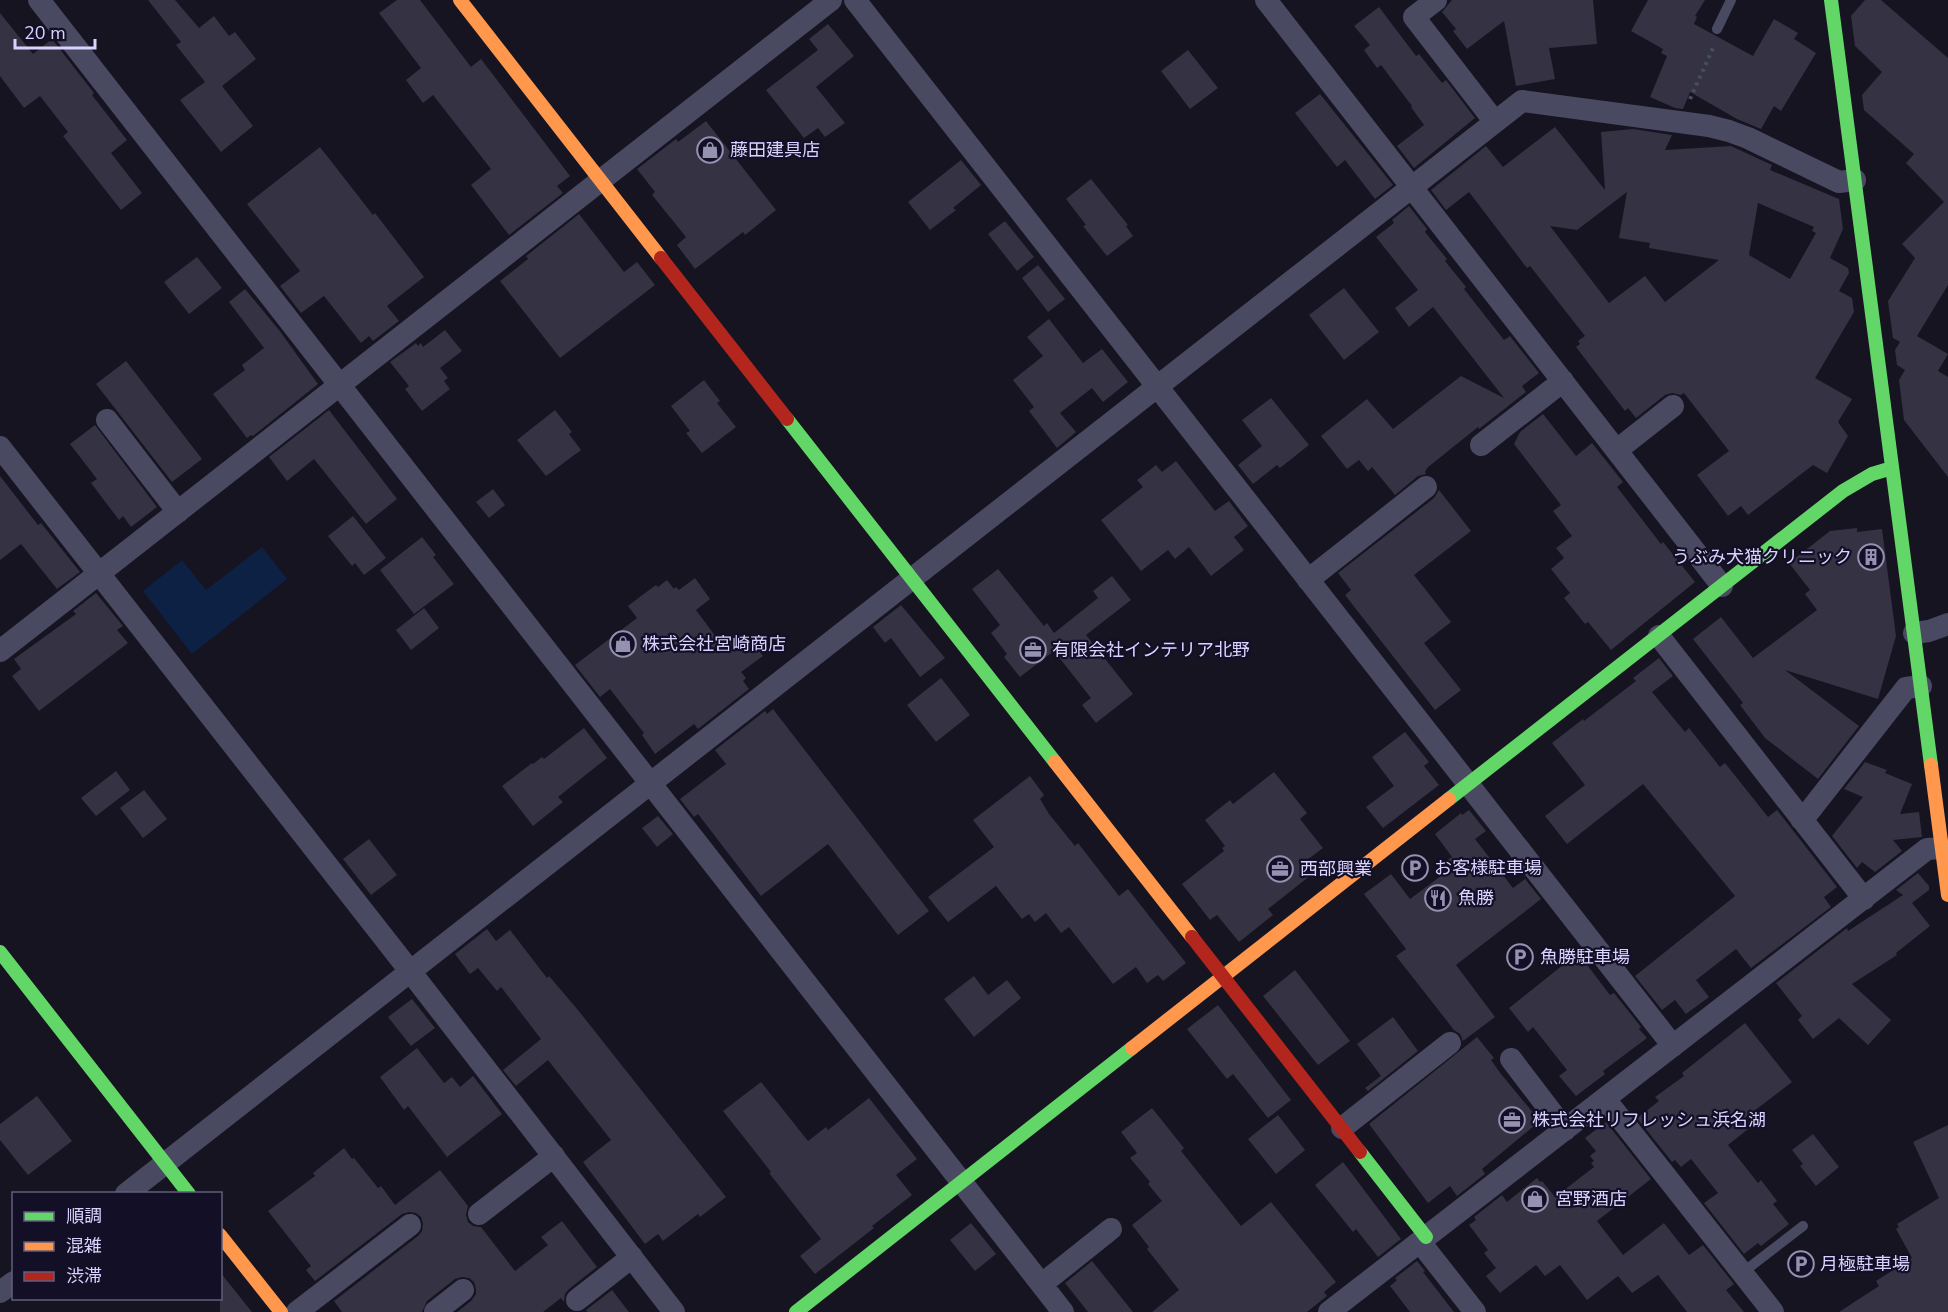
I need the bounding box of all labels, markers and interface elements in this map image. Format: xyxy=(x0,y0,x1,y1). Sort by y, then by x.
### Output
scale bar xyxy=(15,12,94,50)
text: 20 m xyxy=(24,21,66,45)
shop icon: 藤田建具店 xyxy=(695,135,725,165)
place label: 藤田建具店 xyxy=(730,138,820,162)
building icon: うぶみ犬猫クリニック xyxy=(1856,542,1886,572)
place label: うぶみ犬猫クリニック xyxy=(1672,545,1852,569)
shop icon: 株式会社宮崎商店 xyxy=(608,629,638,659)
place label: 株式会社宮崎商店 xyxy=(642,632,786,656)
office icon: 有限会社インテリア北野 xyxy=(1018,635,1048,665)
place label: 有限会社インテリア北野 xyxy=(1052,638,1250,662)
parking icon: お客様駐車場 xyxy=(1400,853,1430,883)
office icon: 西部興業 xyxy=(1265,854,1295,884)
place label: お客様駐車場 xyxy=(1434,856,1542,880)
place label: 西部興業 xyxy=(1300,857,1372,881)
restaurant icon: 魚勝 xyxy=(1423,883,1453,913)
place label: 魚勝 xyxy=(1458,886,1494,910)
parking icon: 魚勝駐車場 xyxy=(1505,942,1535,972)
place label: 魚勝駐車場 xyxy=(1540,945,1630,969)
office icon: 株式会社リフレッシュ浜名湖 xyxy=(1497,1105,1527,1135)
place label: 株式会社リフレッシュ浜名湖 xyxy=(1532,1108,1766,1132)
shop icon: 宮野酒店 xyxy=(1520,1184,1550,1214)
place label: 宮野酒店 xyxy=(1555,1187,1627,1211)
legend xyxy=(12,1192,222,1300)
text: 順調 xyxy=(66,1204,102,1228)
text: 混雑 xyxy=(66,1234,102,1258)
parking icon: 月極駐車場 xyxy=(1786,1249,1816,1279)
place label: 月極駐車場 xyxy=(1820,1252,1910,1276)
text: 渋滞 xyxy=(66,1264,102,1288)

